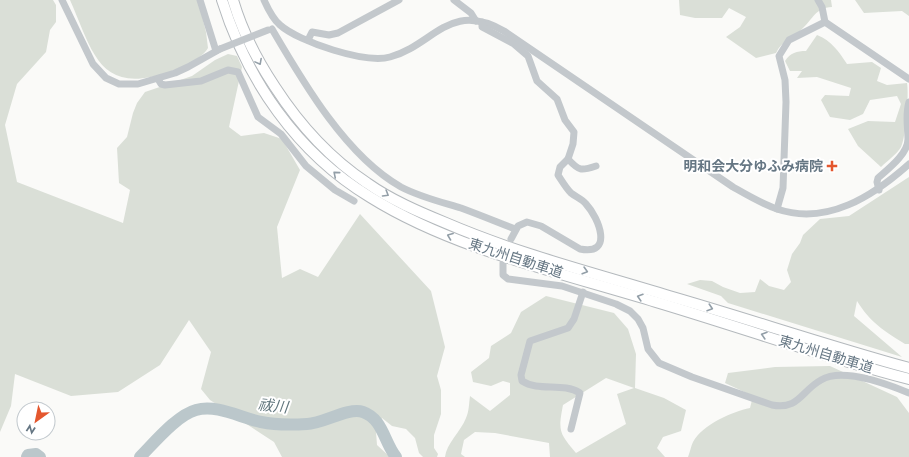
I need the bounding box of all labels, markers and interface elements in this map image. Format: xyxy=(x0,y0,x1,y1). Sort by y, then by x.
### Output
one-way arrow xyxy=(254,57,262,65)
place label: 明和会大分ゆふみ病院 xyxy=(683,156,823,176)
marker: 明和会大分ゆふみ病院 xyxy=(826,160,838,172)
one-way arrow xyxy=(334,171,341,178)
one-way arrow xyxy=(382,190,389,197)
one-way arrow xyxy=(446,233,453,241)
street label: 東九州自動車道 xyxy=(466,233,566,283)
one-way arrow xyxy=(582,266,589,275)
one-way arrow xyxy=(637,293,644,302)
one-way arrow xyxy=(706,303,713,312)
street label: 東九州自動車道 xyxy=(776,330,876,378)
one-way arrow xyxy=(761,331,768,340)
water label: 祓川 xyxy=(257,393,291,419)
north arrow xyxy=(16,401,56,441)
text: N xyxy=(23,420,39,438)

